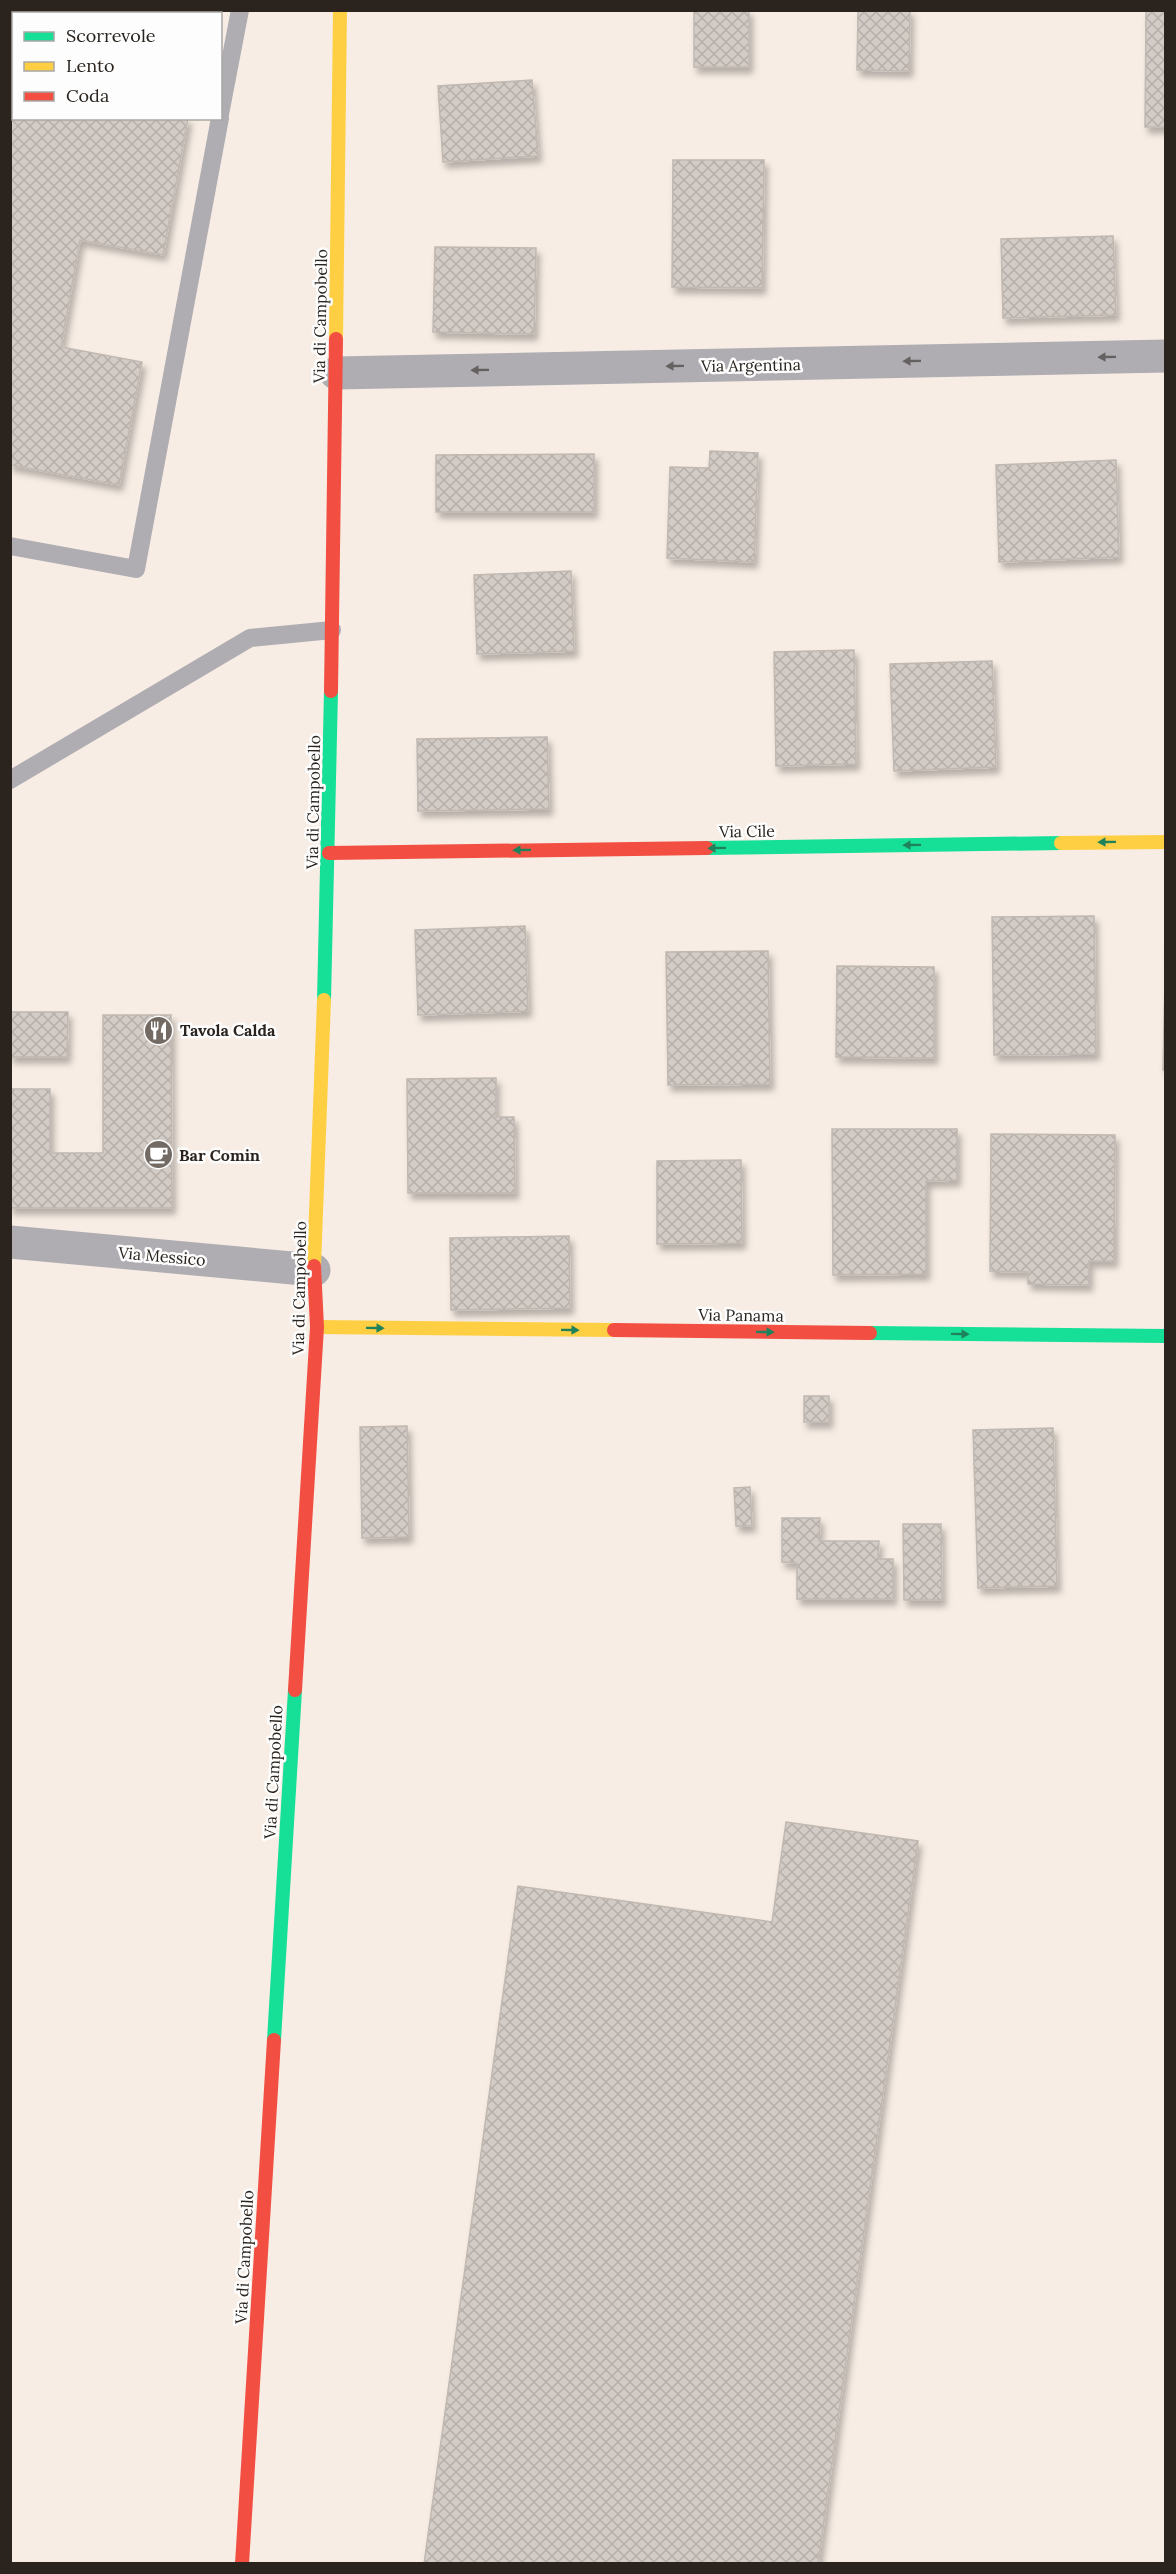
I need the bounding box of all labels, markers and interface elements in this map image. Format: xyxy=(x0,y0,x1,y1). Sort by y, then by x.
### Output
legend xyxy=(12,12,222,120)
text: Scorrevole xyxy=(66,24,156,47)
text: Lento xyxy=(66,54,114,77)
text: Coda xyxy=(66,84,109,107)
street label: Via di Campobello xyxy=(309,249,331,384)
one-way arrow xyxy=(1098,353,1117,362)
street label: Via Argentina xyxy=(700,354,801,376)
one-way arrow xyxy=(903,357,922,366)
one-way arrow xyxy=(666,361,685,371)
one-way arrow xyxy=(471,365,490,375)
street label: Via di Campobello xyxy=(302,735,324,870)
street label: Via Cile xyxy=(718,821,775,842)
one-way arrow xyxy=(1098,837,1117,847)
one-way arrow xyxy=(903,840,922,850)
one-way arrow xyxy=(708,843,727,852)
one-way arrow xyxy=(513,845,532,855)
restaurant icon: Tavola Calda xyxy=(143,1014,175,1046)
place label: Tavola Calda xyxy=(180,1020,276,1040)
cafe icon: Bar Comin xyxy=(142,1139,174,1171)
place label: Bar Comin xyxy=(179,1145,260,1165)
street label: Via di Campobello xyxy=(288,1221,310,1356)
street label: Via Messico xyxy=(117,1242,206,1270)
street label: Via Panama xyxy=(697,1304,784,1326)
one-way arrow xyxy=(366,1323,385,1332)
one-way arrow xyxy=(561,1325,580,1334)
one-way arrow xyxy=(756,1327,775,1336)
one-way arrow xyxy=(951,1329,970,1339)
street label: Via di Campobello xyxy=(259,1704,286,1841)
street label: Via di Campobello xyxy=(230,2189,257,2326)

